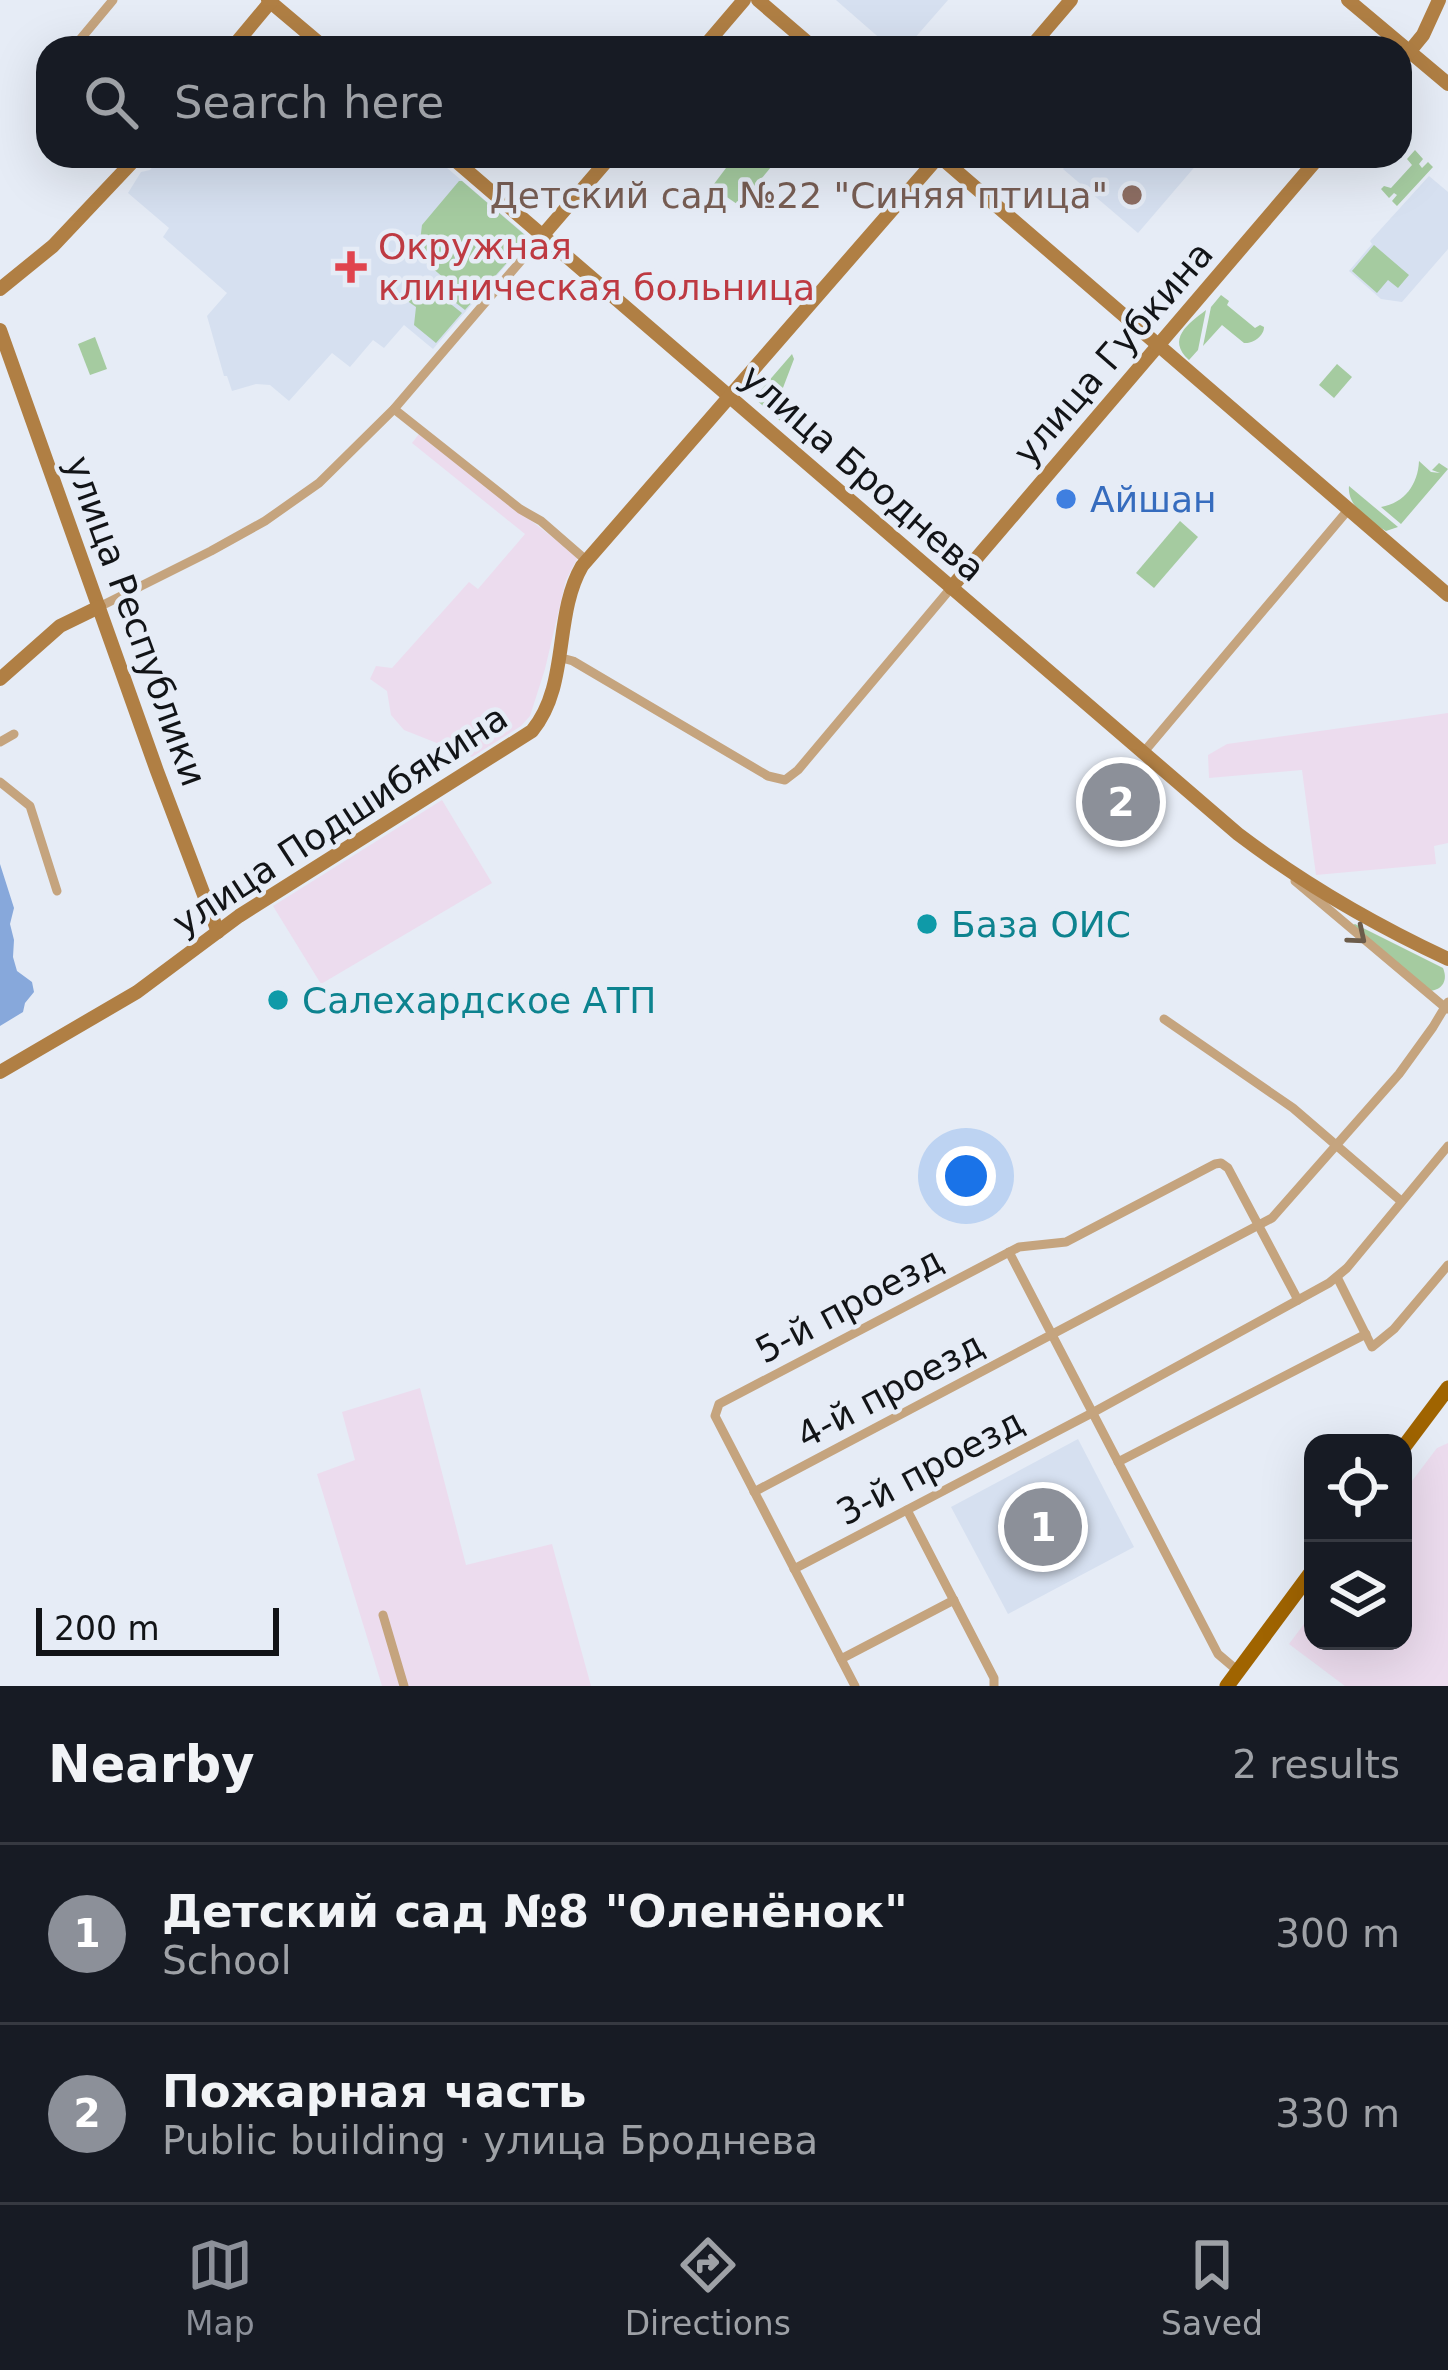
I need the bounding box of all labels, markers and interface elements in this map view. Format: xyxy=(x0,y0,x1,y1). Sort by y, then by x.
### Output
search box xyxy=(36,36,1412,168)
icon: search xyxy=(78,69,144,135)
text: Search here xyxy=(174,76,444,129)
place label: Детский сад №22 "Синяя птица" xyxy=(490,175,1108,216)
marker: Детский сад №22 "Синяя птица" xyxy=(1119,182,1145,208)
place label: Окружная клиническая больница xyxy=(378,226,815,308)
street label: улица Губкина xyxy=(1005,233,1221,473)
marker: Окружная клиническая больница xyxy=(335,251,367,283)
street label: улица Броднева xyxy=(733,356,993,590)
street label: улица Республики xyxy=(57,450,215,792)
place label: Айшан xyxy=(1090,479,1217,520)
marker: Айшан xyxy=(1053,486,1079,512)
street label: улица Подшибякина xyxy=(165,696,515,944)
pin: 2 xyxy=(1082,757,1160,847)
place label: База ОИС xyxy=(951,904,1131,945)
marker: База ОИС xyxy=(914,911,940,937)
one-way arrow xyxy=(1344,921,1366,943)
place label: Салехардское АТП xyxy=(302,980,656,1021)
marker: Салехардское АТП xyxy=(265,987,291,1013)
your location xyxy=(936,1146,996,1206)
street label: 5-й проезд xyxy=(749,1239,949,1371)
street label: 4-й проезд xyxy=(790,1324,990,1456)
street label: 3-й проезд xyxy=(830,1401,1030,1533)
map controls xyxy=(1304,1434,1412,1650)
button: locate xyxy=(1304,1434,1412,1542)
pin: 1 xyxy=(1004,1482,1082,1572)
button: layers xyxy=(1304,1542,1412,1650)
scale bar xyxy=(36,1602,279,1655)
text: 200 m xyxy=(54,1609,160,1648)
text: Nearby xyxy=(48,1735,255,1794)
text: 2 results xyxy=(1232,1742,1400,1787)
text: Детский сад №8 "Оленёнок" xyxy=(162,1885,908,1938)
text: 1 xyxy=(73,1911,101,1956)
text: 300 m xyxy=(1275,1911,1400,1956)
text: School xyxy=(162,1938,291,1983)
text: Пожарная часть xyxy=(162,2065,586,2118)
text: 2 xyxy=(73,2091,101,2136)
text: 330 m xyxy=(1275,2091,1400,2136)
text: Public building · улица Броднева xyxy=(162,2118,818,2163)
tab: Map xyxy=(185,2232,255,2343)
tab: Directions xyxy=(625,2232,791,2343)
tab: Saved xyxy=(1161,2232,1263,2343)

